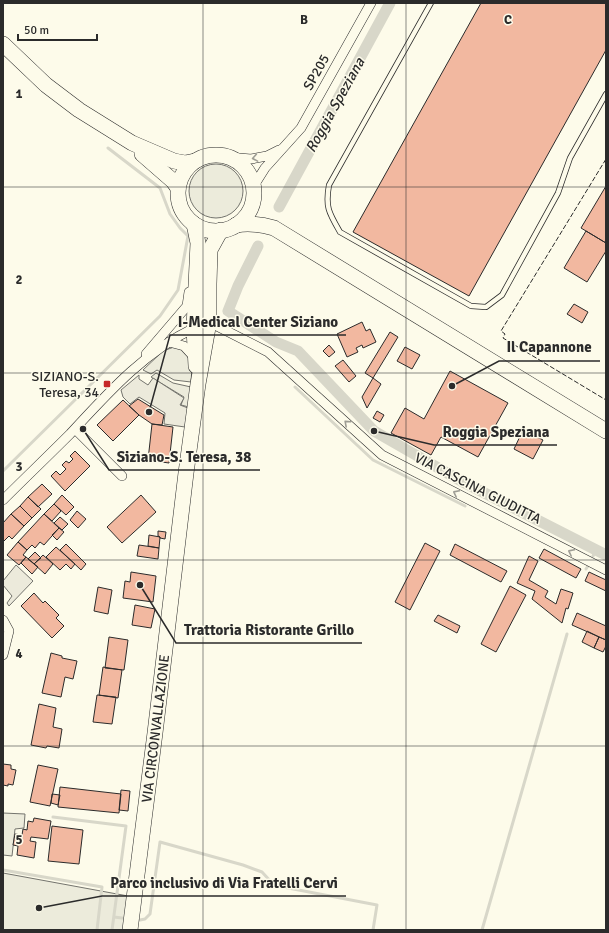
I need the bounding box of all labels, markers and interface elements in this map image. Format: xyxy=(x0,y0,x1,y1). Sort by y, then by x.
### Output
text: B xyxy=(300,12,308,28)
text: C xyxy=(504,12,512,28)
scale bar xyxy=(18,16,97,42)
text: 50 m xyxy=(24,23,49,38)
street label: SP205 xyxy=(300,51,333,93)
water label: Roggia Speziana xyxy=(302,54,369,155)
text: 1 xyxy=(15,86,23,102)
one-way arrow xyxy=(252,153,258,162)
text: 2 xyxy=(15,272,23,288)
callout: I-Medical Center Siziano xyxy=(170,308,346,335)
text: I-Medical Center Siziano xyxy=(178,313,338,331)
callout: Il Capannone xyxy=(499,334,600,361)
text: Il Capannone xyxy=(506,338,592,356)
place label: SIZIANO-S. Teresa, 34 xyxy=(31,368,99,401)
marker: SIZIANO-S. Teresa, 34 xyxy=(102,379,112,389)
callout: Roggia Speziana xyxy=(434,418,557,445)
one-way arrow xyxy=(344,420,352,428)
text: Roggia Speziana xyxy=(442,423,550,441)
callout: Siziano-S. Teresa, 38 xyxy=(109,443,260,470)
text: Siziano-S. Teresa, 38 xyxy=(117,448,251,466)
street label: VIA CASCINA GIUDITTA xyxy=(412,449,544,528)
text: 3 xyxy=(15,459,23,475)
one-way arrow xyxy=(452,490,460,497)
one-way arrow xyxy=(568,549,576,557)
callout: Trattoria Ristorante Grillo xyxy=(176,616,362,643)
text: Trattoria Ristorante Grillo xyxy=(184,621,354,639)
text: 4 xyxy=(15,646,23,662)
street label: VIA CIRCONVALLAZIONE xyxy=(138,654,173,804)
text: 5 xyxy=(15,832,23,848)
callout: Parco inclusivo di Via Fratelli Cervi xyxy=(102,869,346,896)
text: Parco inclusivo di Via Fratelli Cervi xyxy=(110,874,338,892)

